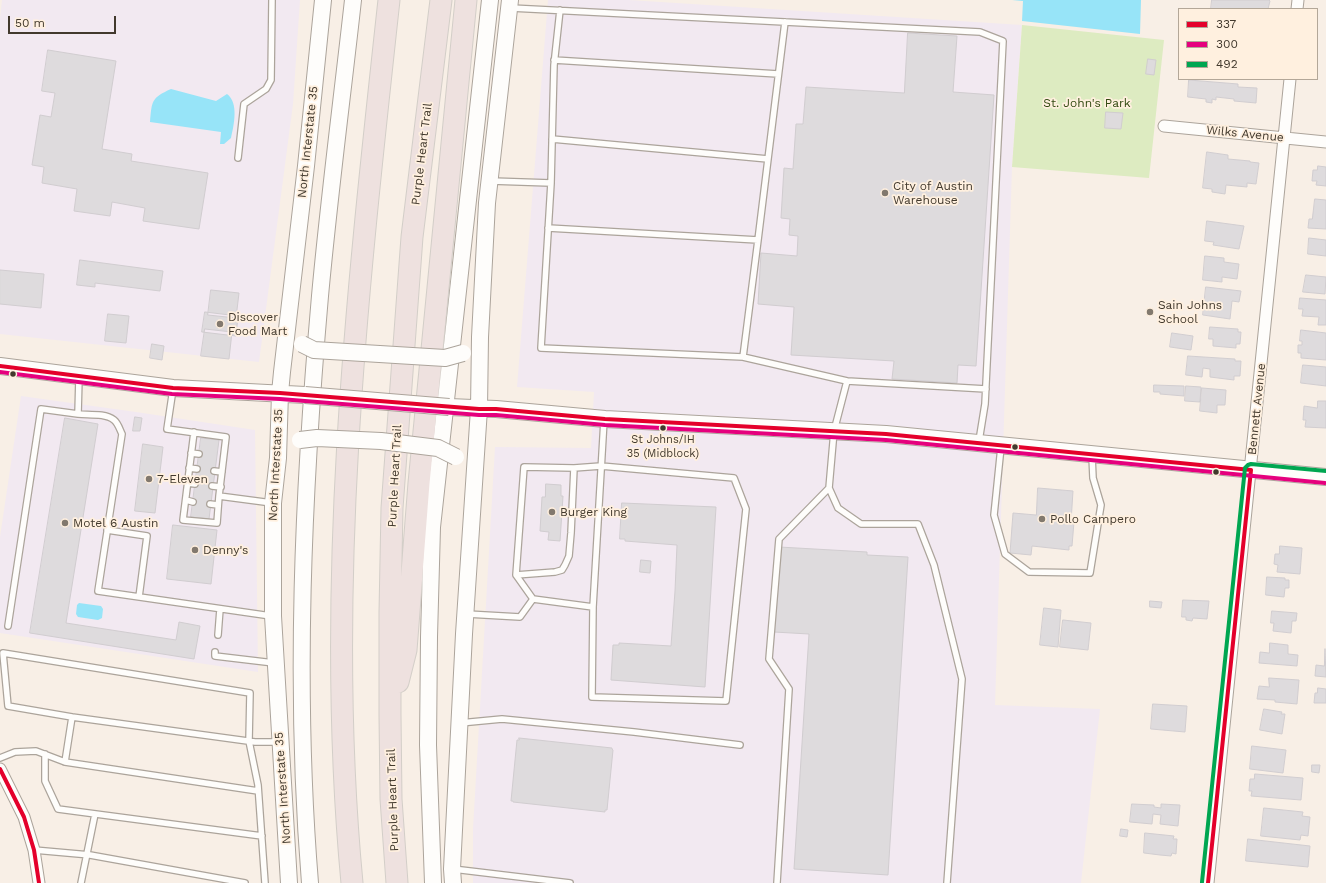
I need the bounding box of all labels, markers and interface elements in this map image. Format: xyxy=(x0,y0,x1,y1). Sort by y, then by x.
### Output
scale bar xyxy=(10,8,118,34)
legend xyxy=(1178,8,1318,80)
text: 50 m xyxy=(15,16,45,30)
text: 337 xyxy=(1216,17,1236,31)
text: 300 xyxy=(1216,37,1238,51)
text: 492 xyxy=(1216,57,1238,71)
street label: North Interstate 35 xyxy=(295,85,321,199)
park label: St. John's Park xyxy=(1043,96,1131,110)
street label: Purple Heart Trail xyxy=(409,102,435,206)
street label: Wilks Avenue xyxy=(1205,123,1285,145)
place label: City of Austin Warehouse xyxy=(893,179,973,207)
marker: City of Austin Warehouse xyxy=(880,188,890,198)
place label: Sain Johns School xyxy=(1158,298,1222,326)
marker: Sain Johns School xyxy=(1145,307,1155,317)
place label: Discover Food Mart xyxy=(228,310,287,338)
marker: Discover Food Mart xyxy=(215,319,225,329)
street label: Bennett Avenue xyxy=(1245,362,1269,456)
unlabelled marker xyxy=(8,369,18,379)
street label: North Interstate 35 xyxy=(266,409,286,521)
marker: St Johns/IH 35 (Midblock) xyxy=(658,423,668,433)
street label: Purple Heart Trail xyxy=(385,424,405,528)
place label: St Johns/IH 35 (Midblock) xyxy=(627,433,699,459)
unlabelled marker xyxy=(1010,442,1020,452)
unlabelled marker xyxy=(1211,467,1221,477)
place label: 7-Eleven xyxy=(157,472,208,486)
marker: 7-Eleven xyxy=(144,474,154,484)
place label: Burger King xyxy=(560,505,627,519)
marker: Burger King xyxy=(547,507,557,517)
place label: Pollo Campero xyxy=(1050,512,1136,526)
marker: Pollo Campero xyxy=(1037,514,1047,524)
place label: Motel 6 Austin xyxy=(73,516,159,530)
marker: Motel 6 Austin xyxy=(60,518,70,528)
place label: Denny's xyxy=(203,543,248,557)
marker: Denny's xyxy=(190,545,200,555)
street label: North Interstate 35 xyxy=(272,731,294,845)
street label: Purple Heart Trail xyxy=(384,748,402,852)

